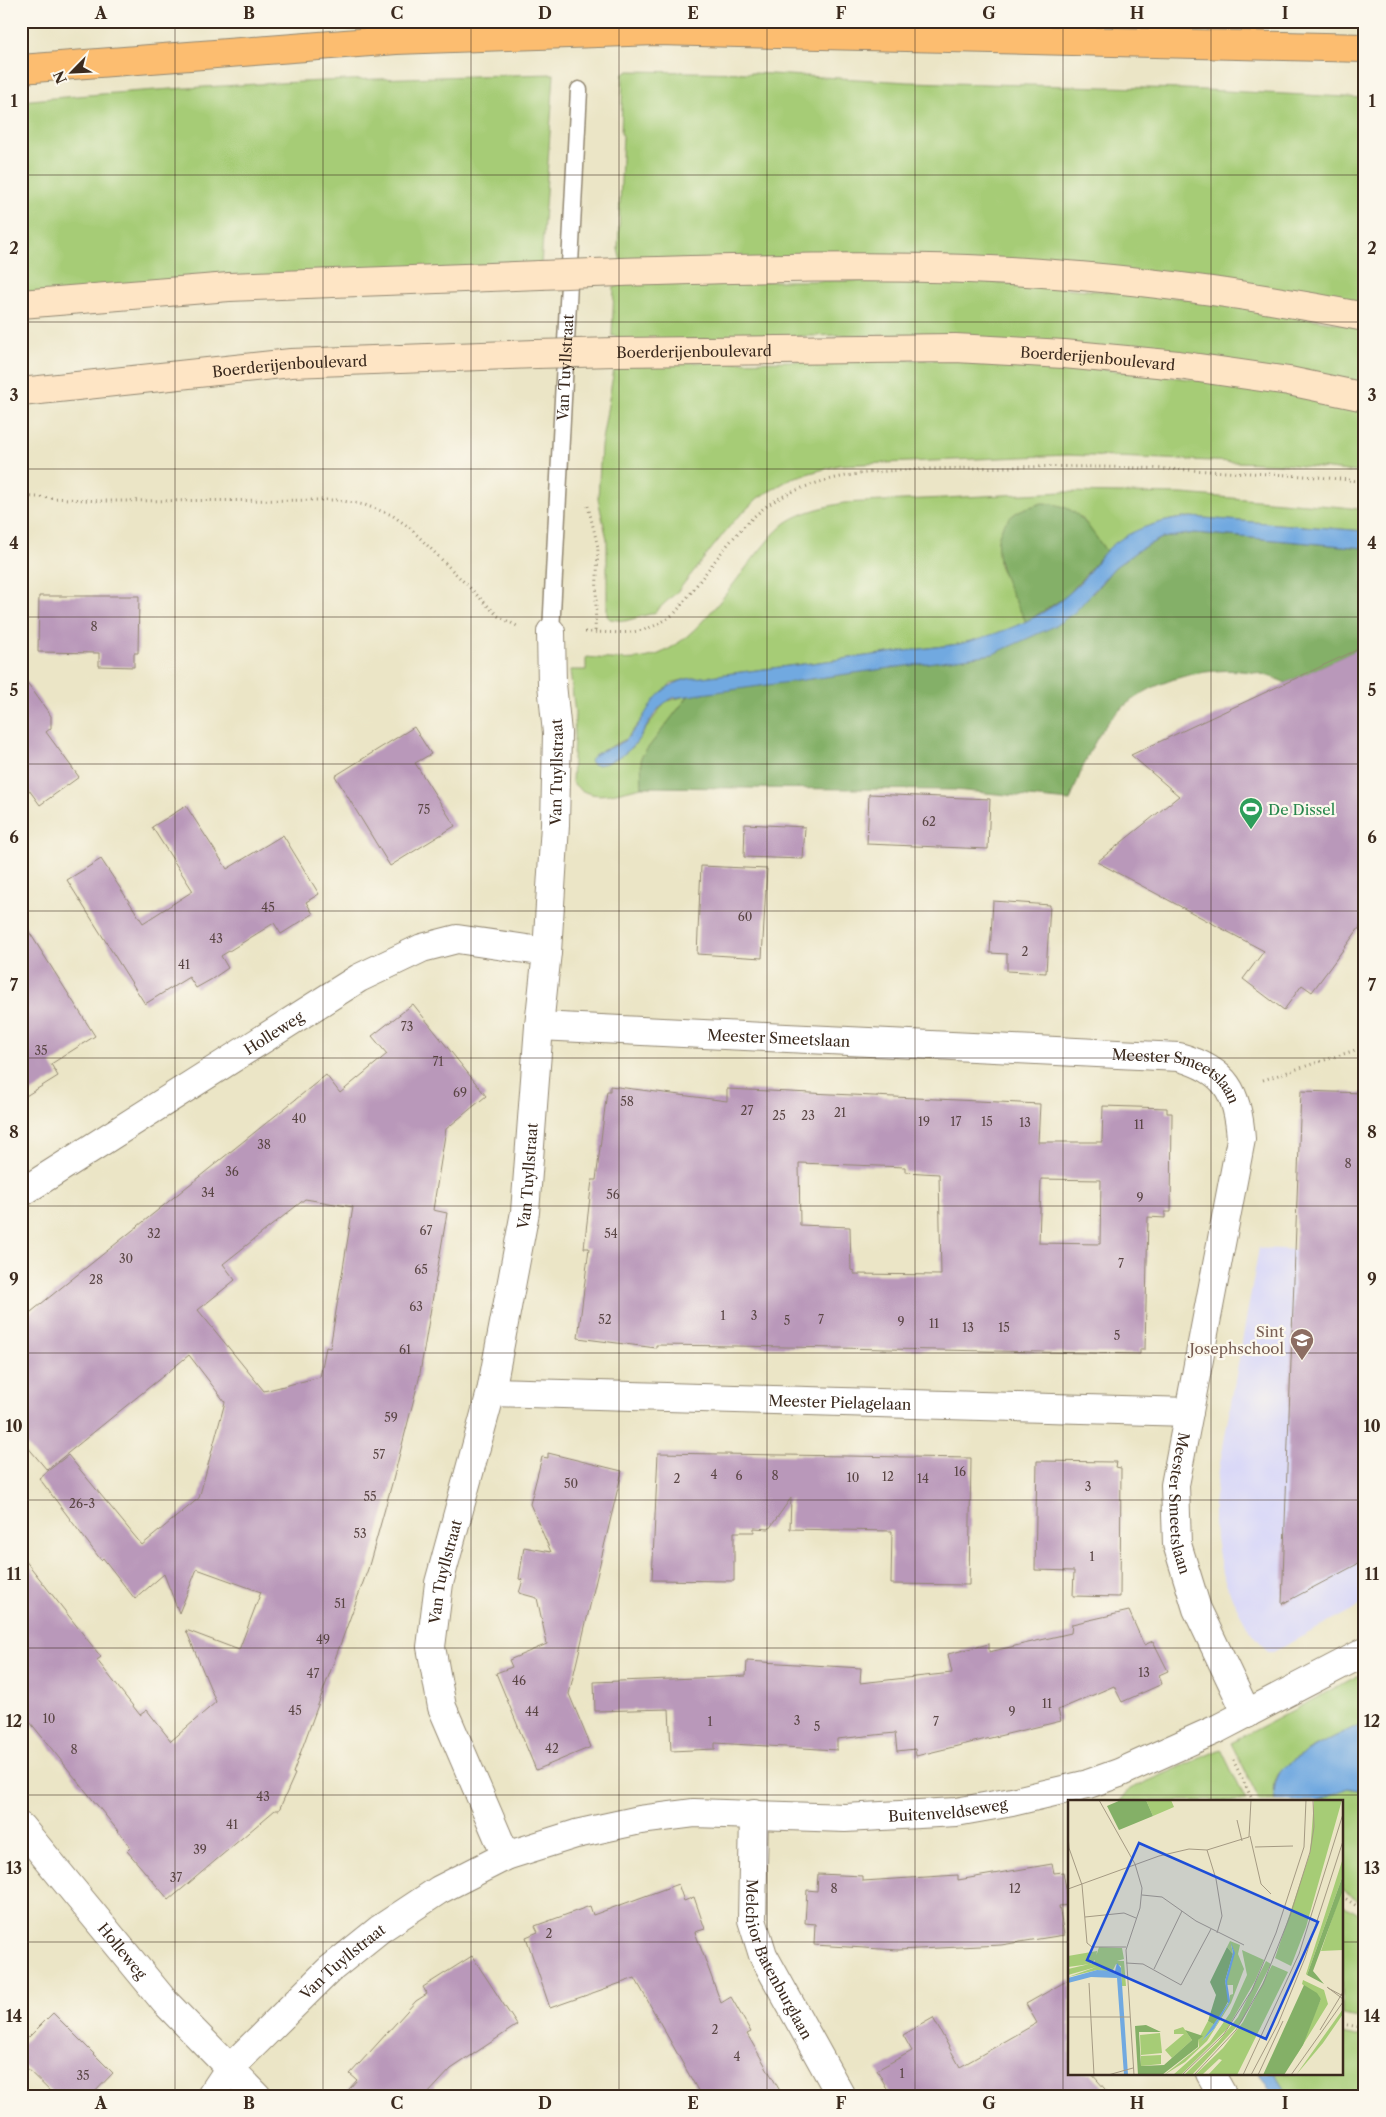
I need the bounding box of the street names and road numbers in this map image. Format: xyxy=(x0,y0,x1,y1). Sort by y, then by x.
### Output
street label: Van Tuyllstraat xyxy=(552,313,577,422)
street label: Boerderijenboulevard xyxy=(616,341,772,361)
street label: Boerderijenboulevard xyxy=(1019,342,1176,374)
street label: Boerderijenboulevard xyxy=(211,351,368,381)
street label: Van Tuyllstraat xyxy=(545,717,567,827)
street label: Holleweg xyxy=(240,1006,307,1059)
street label: Meester Smeetslaan xyxy=(707,1025,851,1051)
street label: Meester Smeetslaan xyxy=(1111,1044,1244,1107)
street label: Van Tuyllstraat xyxy=(512,1121,541,1232)
street label: Meester Pielagelaan xyxy=(768,1390,912,1414)
street label: Meester Smeetslaan xyxy=(1165,1431,1195,1577)
street label: Van Tuyllstraat xyxy=(424,1517,466,1626)
street label: Buitenveldseweg xyxy=(888,1794,1009,1825)
street label: Melchior Batenburglaan xyxy=(742,1879,817,2043)
street label: Holleweg xyxy=(94,1919,151,1983)
street label: Van Tuyllstraat xyxy=(295,1919,389,2004)

